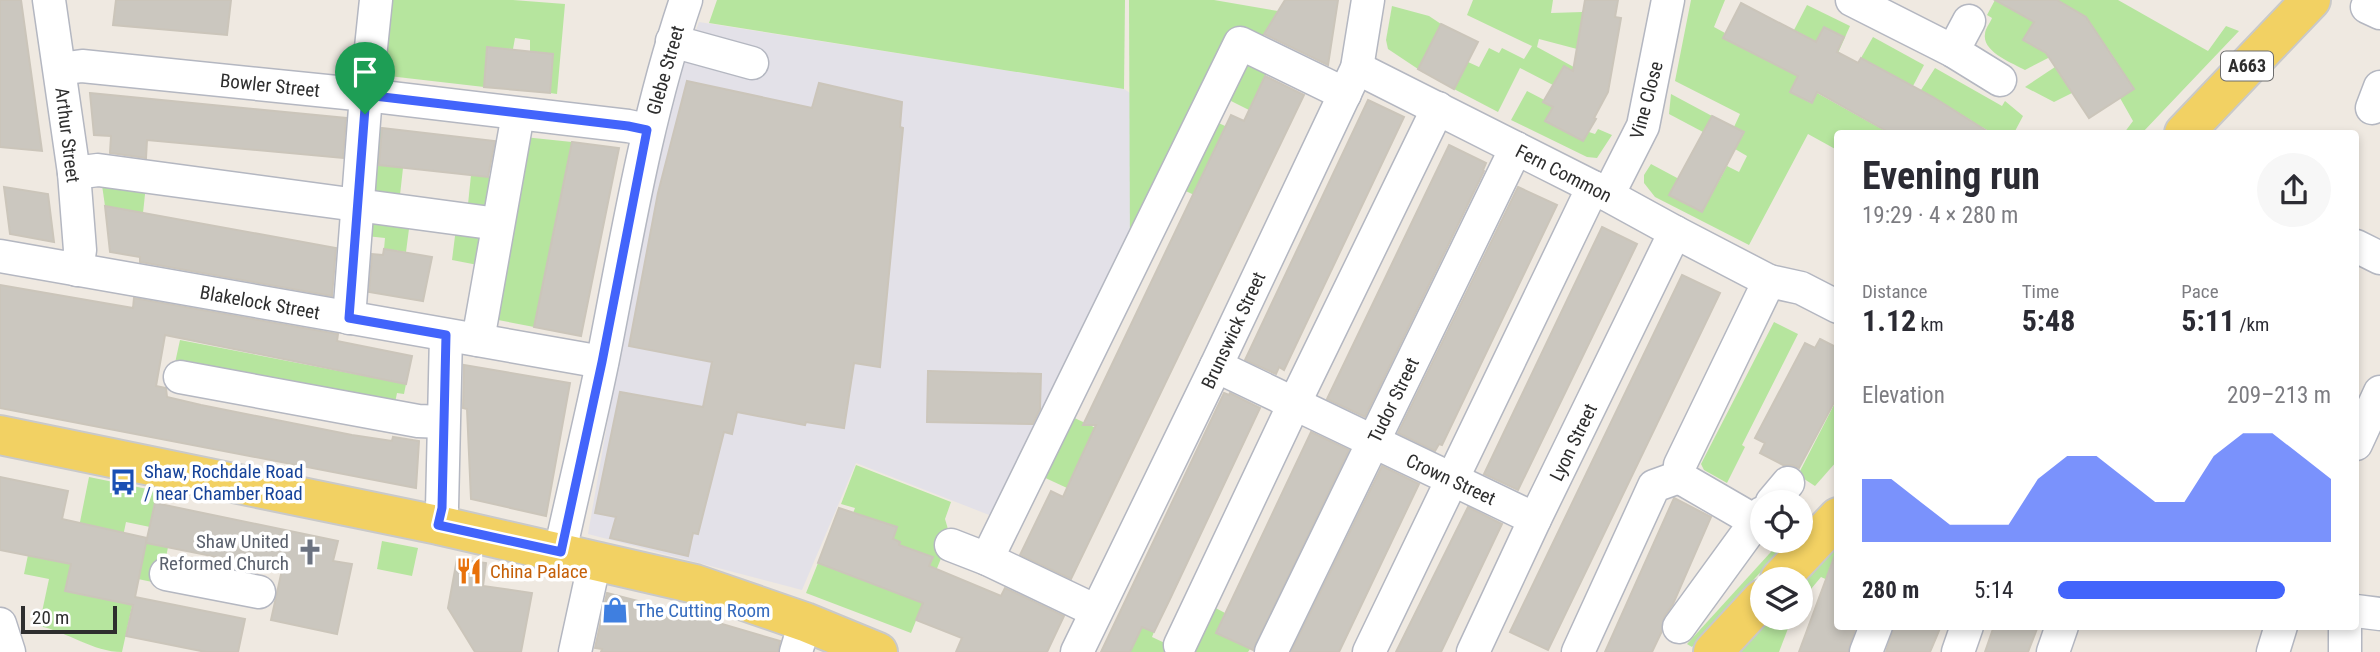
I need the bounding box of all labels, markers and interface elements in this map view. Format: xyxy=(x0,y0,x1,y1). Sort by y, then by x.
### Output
street label: Glebe Street xyxy=(642,23,689,117)
pin xyxy=(335,42,395,114)
road number: A663 xyxy=(2221,52,2273,80)
icon: arrive xyxy=(346,53,384,91)
street label: Vine Close xyxy=(1625,59,1668,142)
street label: Bowler Street xyxy=(219,69,321,102)
street label: Arthur Street xyxy=(50,86,85,184)
street label: Fern Common xyxy=(1512,139,1616,207)
button: share xyxy=(2257,153,2331,227)
text: Evening run xyxy=(1862,154,2040,198)
text: 19:29 · 4 × 280 m xyxy=(1862,202,2018,229)
street label: Brunswick Street xyxy=(1196,268,1271,392)
text: Distance xyxy=(1862,280,1927,303)
text: Time xyxy=(2022,280,2059,303)
text: Pace xyxy=(2181,280,2219,303)
street label: Blakelock Street xyxy=(198,281,322,324)
text: 1.12 xyxy=(1862,303,1916,338)
text: 5:48 xyxy=(2022,303,2075,338)
text: 5:11 xyxy=(2181,303,2235,338)
text: km xyxy=(1916,313,1943,336)
text: /km xyxy=(2235,313,2269,336)
street label: Tudor Street xyxy=(1363,354,1424,447)
text: Elevation xyxy=(1862,382,1945,409)
text: 209–213 m xyxy=(2227,382,2331,409)
street label: Lyon Street xyxy=(1545,400,1602,485)
street label: Crown Street xyxy=(1402,449,1499,510)
place label: Shaw, Rochdale Road / near Chamber Road xyxy=(144,460,303,505)
bus stop icon: Shaw, Rochdale Road / near Chamber Road xyxy=(108,467,138,497)
map controls xyxy=(1750,490,1813,630)
button: locate xyxy=(1750,490,1813,553)
place label: Shaw United Reformed Church xyxy=(159,530,289,575)
church icon: Shaw United Reformed Church xyxy=(295,537,325,567)
restaurant icon: China Palace xyxy=(454,556,484,586)
place label: China Palace xyxy=(490,560,588,583)
button: layers xyxy=(1750,567,1813,630)
text: 280 m xyxy=(1862,577,1919,604)
text: 5:14 xyxy=(1974,577,2013,604)
shop icon: The Cutting Room xyxy=(600,595,630,625)
place label: The Cutting Room xyxy=(636,599,770,622)
scale bar xyxy=(21,603,117,635)
text: 20 m xyxy=(32,606,69,629)

